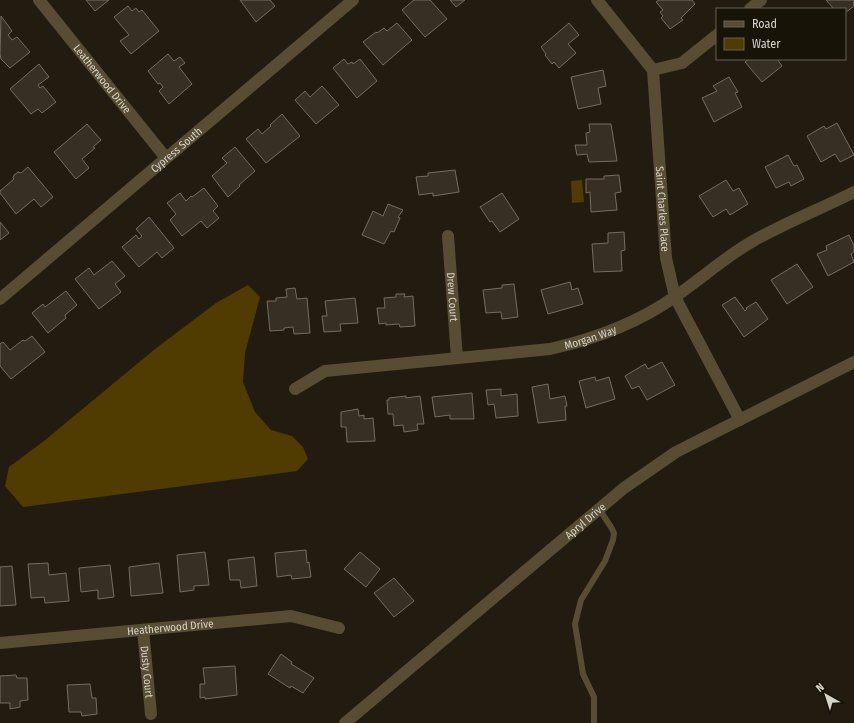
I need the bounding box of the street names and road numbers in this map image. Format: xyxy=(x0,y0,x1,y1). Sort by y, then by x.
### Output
street label: Leatherwood Drive xyxy=(71,42,134,116)
street label: Cypress South xyxy=(148,124,205,175)
street label: Saint Charles Place xyxy=(653,166,672,252)
street label: Drew Court xyxy=(444,272,461,322)
street label: Morgan Way xyxy=(563,323,618,352)
street label: Apryl Drive xyxy=(562,500,608,542)
street label: Heatherwood Drive xyxy=(126,617,214,638)
street label: Dusty Court xyxy=(138,645,156,699)

